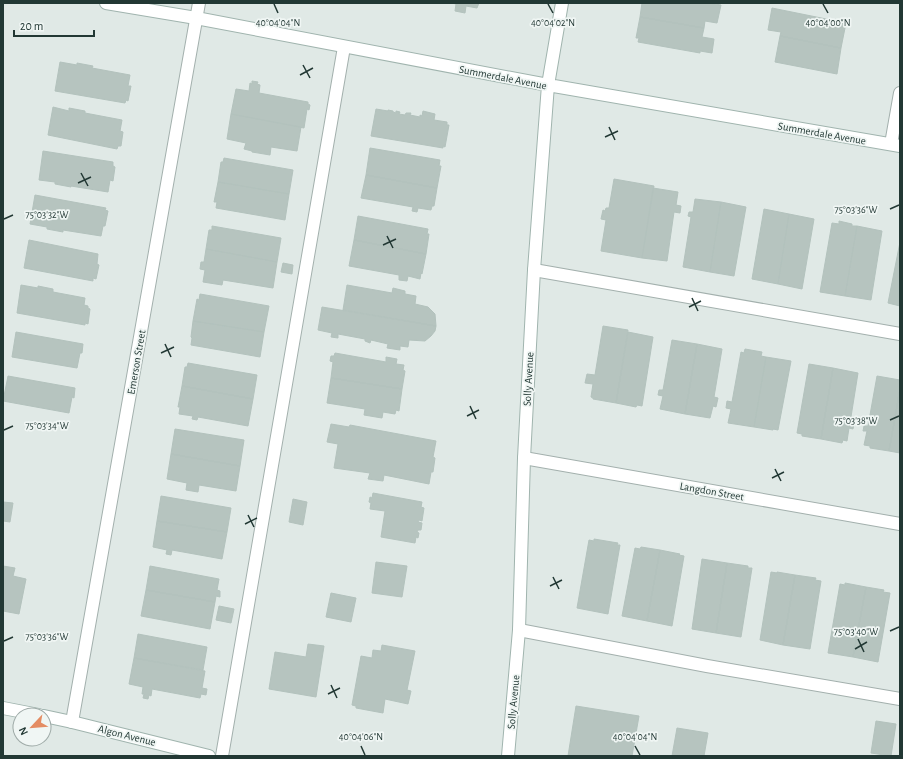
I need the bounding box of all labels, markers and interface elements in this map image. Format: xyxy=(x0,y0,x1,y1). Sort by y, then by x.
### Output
scale bar xyxy=(14,12,94,38)
text: 40°04'04"N xyxy=(256,18,300,28)
text: 40°04'02"N xyxy=(531,18,575,28)
text: 40°04'00"N xyxy=(806,18,850,28)
text: 20 m xyxy=(20,20,43,32)
street label: Summerdale Avenue xyxy=(458,64,548,91)
street label: Summerdale Avenue xyxy=(777,120,867,147)
text: 75°03'36"W xyxy=(834,205,878,215)
text: 75°03'32"W xyxy=(26,210,69,220)
street label: Emerson Street xyxy=(125,328,148,395)
street label: Solly Avenue xyxy=(522,352,535,406)
text: 75°03'38"W xyxy=(834,416,878,426)
text: 75°03'34"W xyxy=(25,421,69,431)
street label: Langdon Street xyxy=(679,480,745,503)
text: 75°03'40"W xyxy=(834,627,878,637)
text: 75°03'36"W xyxy=(25,632,69,642)
street label: Solly Avenue xyxy=(506,674,521,730)
north arrow xyxy=(12,707,52,747)
street label: Algon Avenue xyxy=(97,723,157,748)
text: N xyxy=(17,725,30,737)
text: 40°04'06"N xyxy=(339,732,383,742)
text: 40°04'04"N xyxy=(613,732,657,742)

